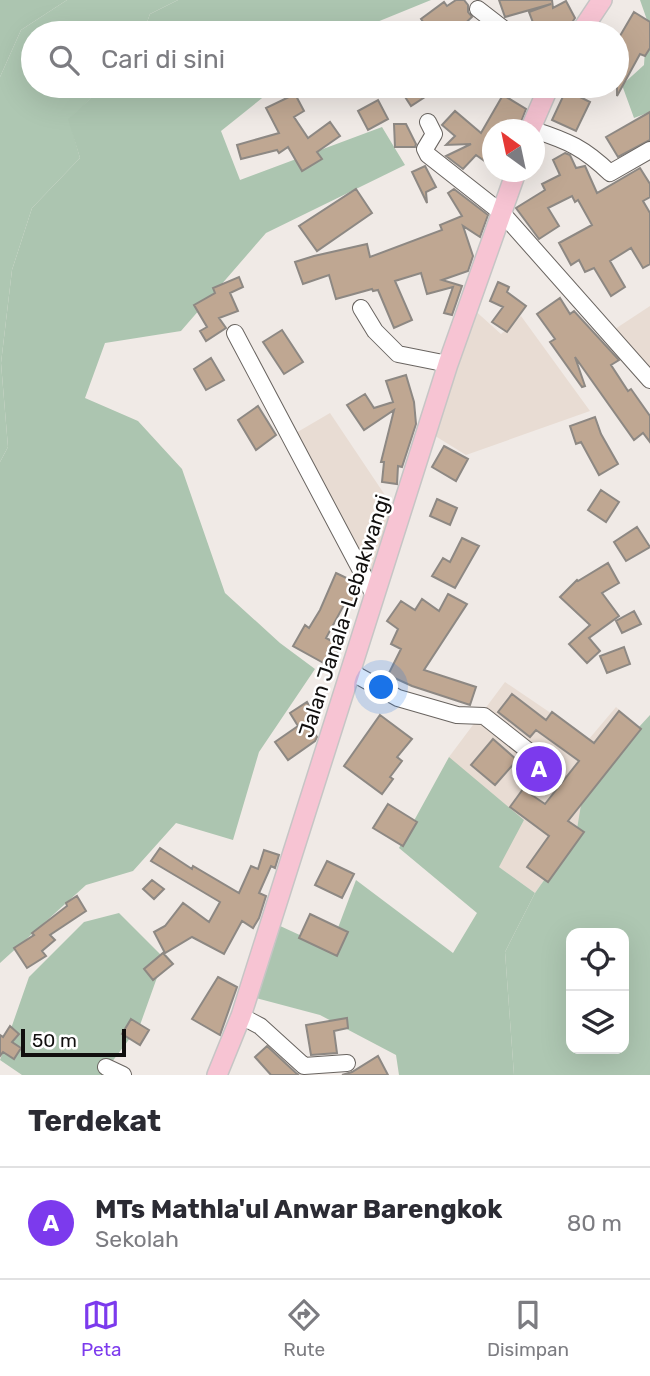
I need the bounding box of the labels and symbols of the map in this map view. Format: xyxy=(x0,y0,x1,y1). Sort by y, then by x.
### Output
north arrow xyxy=(482,119,545,182)
street label: Jalan Janala–Lebakwangi xyxy=(293,491,395,741)
your location xyxy=(364,670,398,704)
pin: A xyxy=(516,743,562,795)
scale bar xyxy=(21,1026,126,1058)

